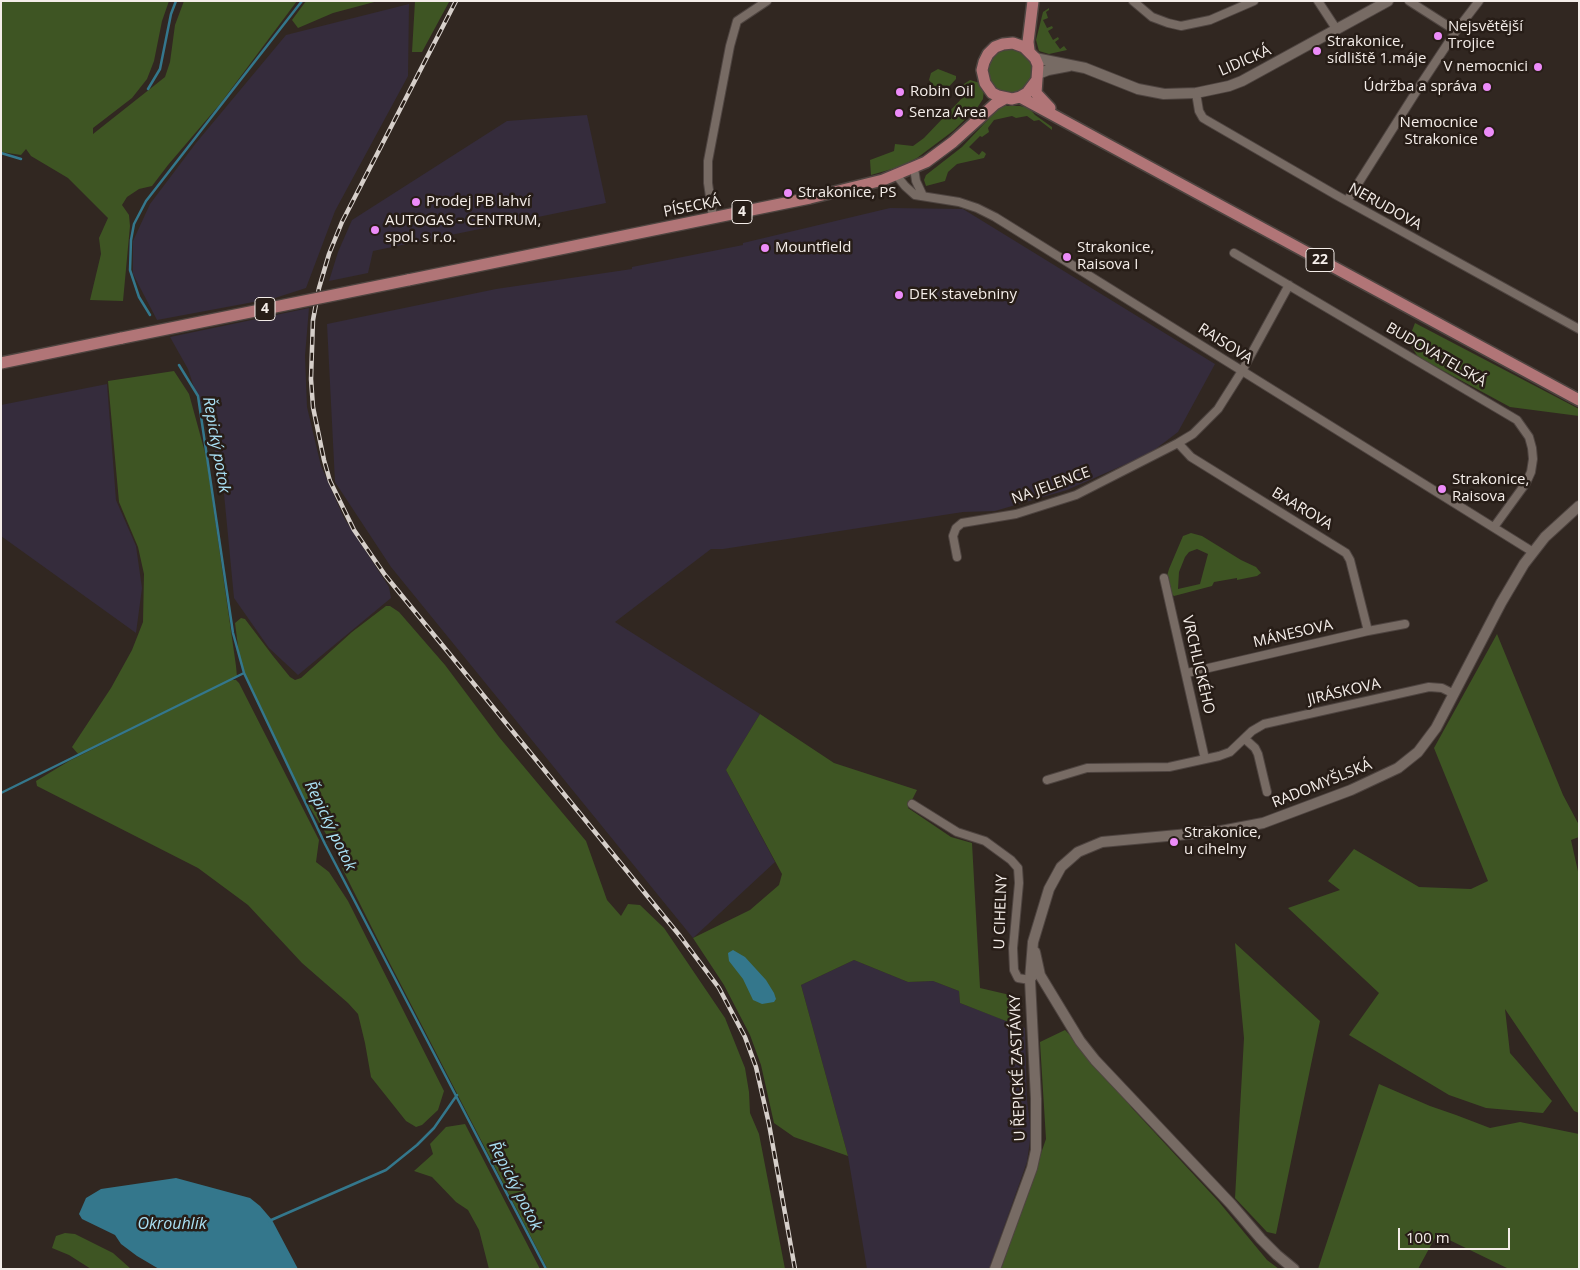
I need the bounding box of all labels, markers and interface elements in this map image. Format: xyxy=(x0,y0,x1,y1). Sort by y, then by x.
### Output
place label: Nejsvětější Trojice xyxy=(1448,18,1523,53)
marker: Nejsvětější Trojice xyxy=(1432,30,1444,42)
place label: Strakonice, sídliště 1.máje xyxy=(1327,33,1426,68)
street label: LIDICKÁ xyxy=(1216,42,1274,80)
marker: Strakonice, sídliště 1.máje xyxy=(1311,45,1323,57)
place label: V nemocnici xyxy=(1443,58,1528,76)
marker: V nemocnici xyxy=(1532,61,1544,73)
place label: Údržba a správa xyxy=(1363,78,1477,96)
marker: Údržba a správa xyxy=(1481,81,1493,93)
place label: Robin Oil xyxy=(910,83,974,101)
marker: Robin Oil xyxy=(894,86,906,98)
place label: Senza Area xyxy=(909,104,986,122)
marker: Senza Area xyxy=(893,107,905,119)
place label: Nemocnice Strakonice xyxy=(1400,114,1478,149)
marker: Nemocnice Strakonice xyxy=(1482,125,1496,139)
street label: NERUDOVA xyxy=(1345,180,1425,234)
place label: Strakonice, PS xyxy=(798,184,897,202)
marker: Strakonice, PS xyxy=(782,187,794,199)
place label: Prodej PB lahví xyxy=(426,193,531,211)
street label: PÍSECKÁ xyxy=(662,193,722,221)
marker: Prodej PB lahví xyxy=(410,196,422,208)
road number: 4 xyxy=(732,200,752,223)
place label: AUTOGAS - CENTRUM, spol. s r.o. xyxy=(385,212,541,247)
marker: AUTOGAS - CENTRUM, spol. s r.o. xyxy=(369,224,381,236)
place label: Mountfield xyxy=(775,239,851,257)
place label: Strakonice, Raisova I xyxy=(1077,239,1154,274)
marker: Mountfield xyxy=(759,242,771,254)
road number: 22 xyxy=(1306,248,1334,272)
marker: Strakonice, Raisova I xyxy=(1061,251,1073,263)
place label: DEK stavebniny xyxy=(909,286,1017,304)
marker: DEK stavebniny xyxy=(893,289,905,301)
road number: 4 xyxy=(255,298,275,320)
street label: BUDOVATELSKÁ xyxy=(1383,319,1489,391)
street label: RAISOVA xyxy=(1194,320,1256,368)
water label: Řepický potok xyxy=(198,395,234,495)
street label: NA JELENCE xyxy=(1009,463,1093,509)
place label: Strakonice, Raisova xyxy=(1452,471,1529,506)
marker: Strakonice, Raisova xyxy=(1436,483,1448,495)
street label: BAAROVA xyxy=(1268,484,1336,534)
street label: VRCHLICKÉHO xyxy=(1178,614,1218,716)
street label: MÁNESOVA xyxy=(1252,616,1334,652)
street label: JIRÁSKOVA xyxy=(1306,675,1382,709)
street label: RADOMYŠLSKÁ xyxy=(1269,756,1375,812)
water label: Řepický potok xyxy=(300,778,360,874)
place label: Strakonice, u cihelny xyxy=(1184,824,1261,859)
marker: Strakonice, u cihelny xyxy=(1168,836,1180,848)
street label: U CIHELNY xyxy=(991,874,1011,950)
street label: U ŘEPICKÉ ZASTÁVKY xyxy=(1006,994,1030,1142)
water label: Řepický potok xyxy=(484,1138,546,1234)
water label: Okrouhlík xyxy=(137,1214,207,1234)
scale bar xyxy=(1400,1218,1512,1250)
text: 100 m xyxy=(1406,1227,1450,1247)

